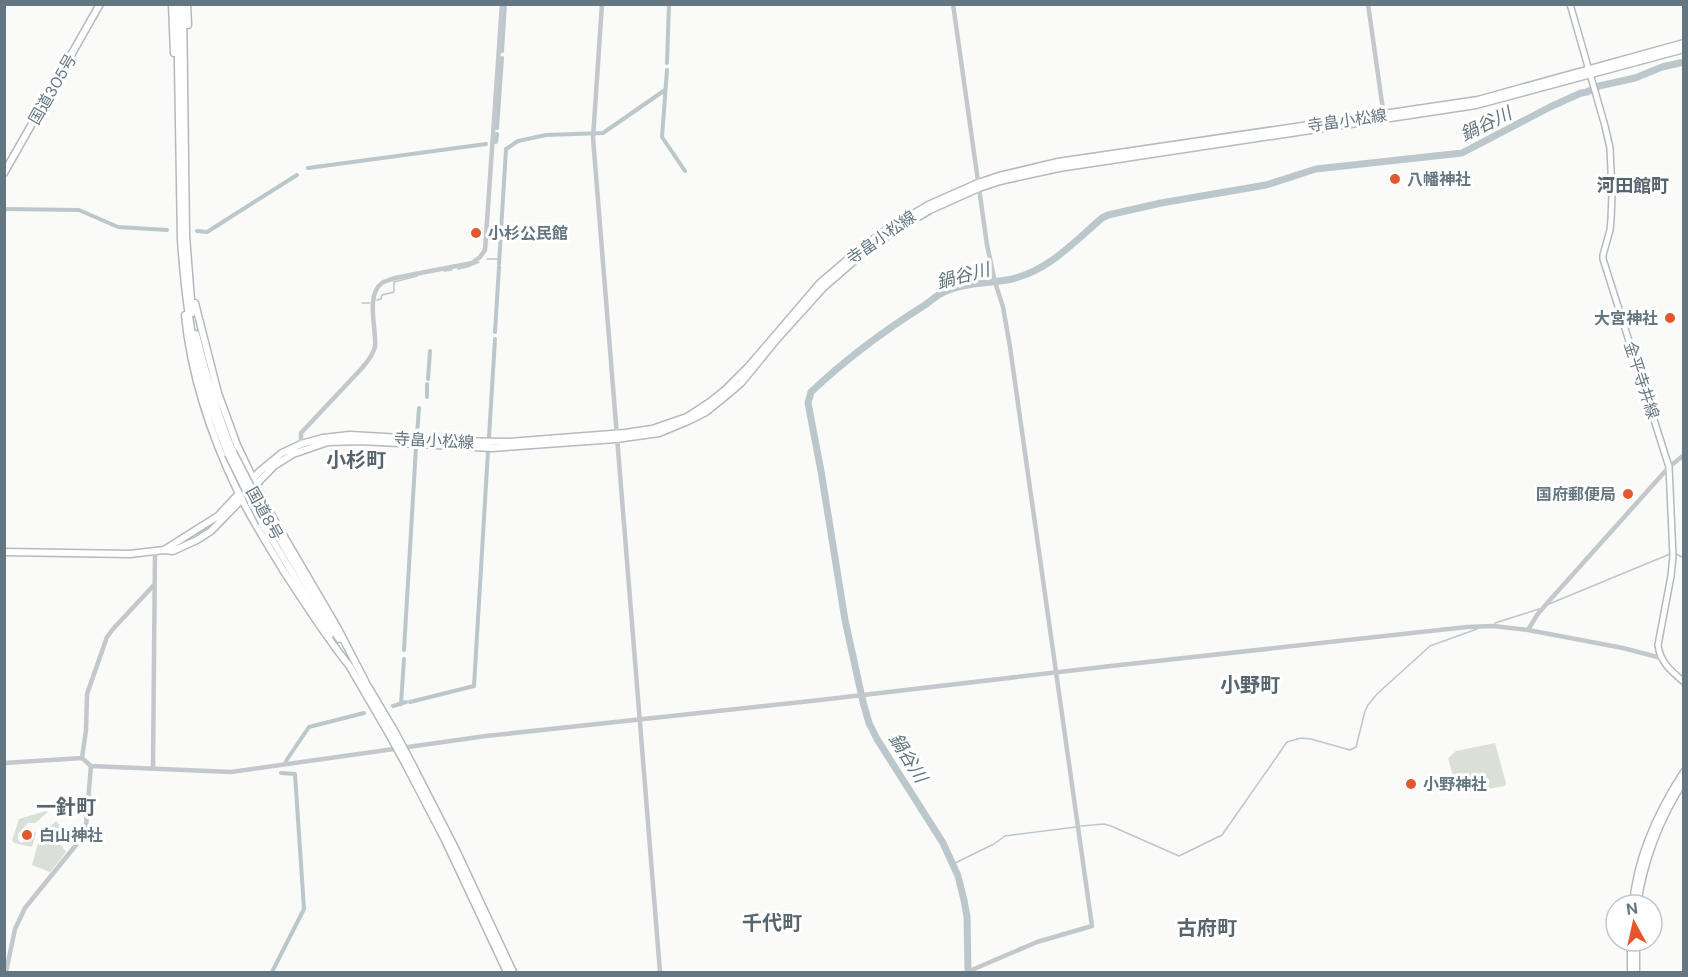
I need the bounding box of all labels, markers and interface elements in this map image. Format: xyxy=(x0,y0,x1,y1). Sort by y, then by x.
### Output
street label: 国道305号 xyxy=(24,50,81,128)
water label: 鍋谷川 xyxy=(1456,101,1517,147)
street label: 寺畠小松線 xyxy=(1306,105,1388,136)
place label: 八幡神社 xyxy=(1407,169,1471,190)
marker: 八幡神社 xyxy=(1388,172,1402,186)
district label: 河田館町 xyxy=(1597,174,1669,198)
street label: 寺畠小松線 xyxy=(842,206,920,269)
place label: 小杉公民館 xyxy=(488,223,568,244)
marker: 小杉公民館 xyxy=(469,226,483,240)
water label: 鍋谷川 xyxy=(934,257,994,295)
place label: 大宮神社 xyxy=(1594,308,1658,329)
marker: 大宮神社 xyxy=(1663,311,1677,325)
street label: 金平寺井線 xyxy=(1619,339,1664,421)
street label: 寺畠小松線 xyxy=(393,428,474,453)
district label: 小杉町 xyxy=(326,447,386,473)
street label: 国道8号 xyxy=(241,483,288,544)
place label: 国府郵便局 xyxy=(1536,484,1616,505)
marker: 国府郵便局 xyxy=(1621,487,1635,501)
district label: 小野町 xyxy=(1220,672,1280,698)
water label: 鍋谷川 xyxy=(884,729,934,789)
place label: 小野神社 xyxy=(1423,774,1487,795)
marker: 小野神社 xyxy=(1404,777,1418,791)
district label: 一針町 xyxy=(36,794,96,820)
place label: 白山神社 xyxy=(39,825,103,846)
marker: 白山神社 xyxy=(20,828,34,842)
north arrow xyxy=(1604,893,1664,953)
text: N xyxy=(1625,897,1639,920)
district label: 千代町 xyxy=(742,910,802,936)
district label: 古府町 xyxy=(1177,915,1237,941)

